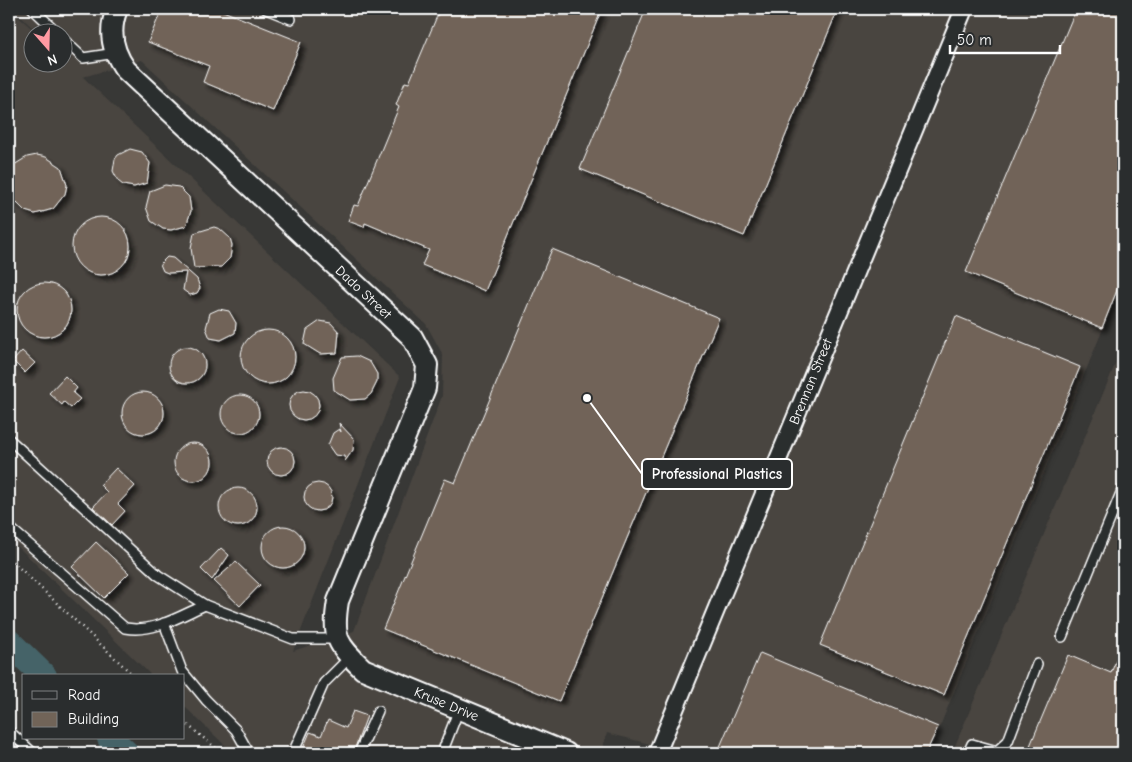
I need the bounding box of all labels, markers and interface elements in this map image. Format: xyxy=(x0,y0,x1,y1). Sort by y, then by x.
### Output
north arrow xyxy=(22,22,72,72)
scale bar xyxy=(950,22,1060,54)
text: 50 m xyxy=(957,31,992,49)
text: N xyxy=(45,50,59,69)
street label: Dado Street xyxy=(332,262,396,323)
street label: Brennan Street xyxy=(786,335,836,427)
callout: Professional Plastics xyxy=(642,459,792,489)
text: Professional Plastics xyxy=(652,465,782,483)
legend xyxy=(22,674,185,740)
street label: Kruse Drive xyxy=(412,683,481,725)
text: Road xyxy=(68,686,100,704)
text: Building xyxy=(68,710,119,728)

